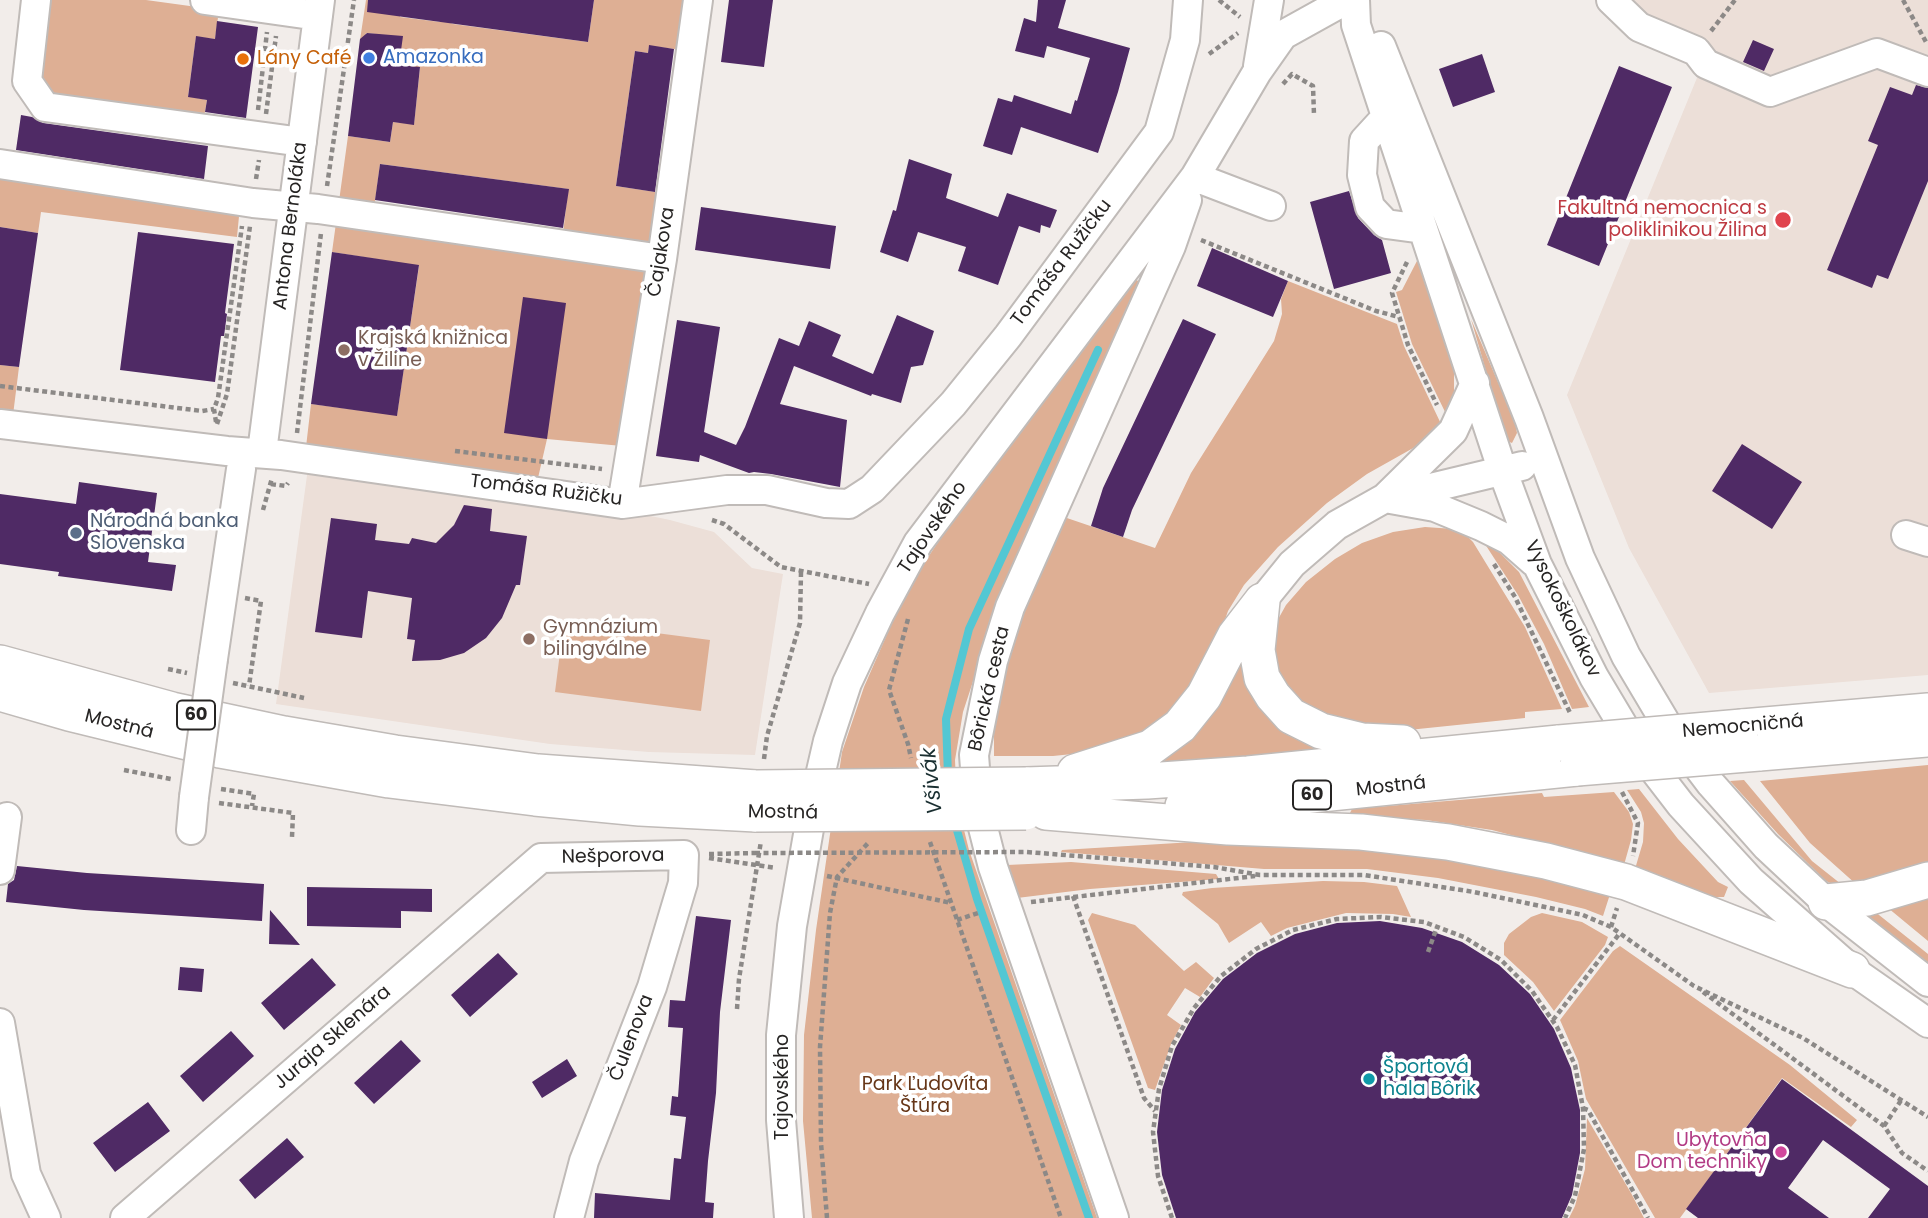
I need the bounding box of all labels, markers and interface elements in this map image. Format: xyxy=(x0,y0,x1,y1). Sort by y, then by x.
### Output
place label: Amazonka xyxy=(383,47,484,69)
place label: Lány Café xyxy=(257,48,352,70)
marker: Amazonka xyxy=(361,50,377,66)
marker: Lány Café xyxy=(235,51,251,67)
street label: Antona Bernoláka xyxy=(269,141,313,311)
street label: Tomáša Ružičku xyxy=(1007,195,1117,331)
place label: Fakultná nemocnica s poliklinikou Žilina xyxy=(1558,198,1767,242)
street label: Čajakova xyxy=(644,206,680,298)
marker: Fakultná nemocnica s poliklinikou Žilina xyxy=(1773,210,1793,230)
place label: Krajská knižnica v Žiline xyxy=(358,328,508,372)
marker: Krajská knižnica v Žiline xyxy=(336,342,352,358)
street label: Tomáša Ružičku xyxy=(469,470,623,512)
street label: Tajovského xyxy=(894,477,972,579)
place label: Národná banka Slovenska xyxy=(90,511,239,555)
marker: Národná banka Slovenska xyxy=(68,525,84,541)
street label: Vysokoškolákov xyxy=(1519,537,1605,681)
place label: Gymnázium bilingválne xyxy=(543,617,658,661)
street label: Bôrická cesta xyxy=(965,624,1015,754)
marker: Gymnázium bilingválne xyxy=(521,631,537,647)
road number: 60 xyxy=(177,700,215,730)
street label: Mostná xyxy=(82,705,156,745)
street label: Nemocničná xyxy=(1681,710,1805,744)
water label: Všivák xyxy=(917,746,949,816)
street label: Mostná xyxy=(1355,772,1427,802)
road number: 60 xyxy=(1293,780,1331,810)
street label: Mostná xyxy=(748,801,818,825)
street label: Nešporova xyxy=(561,845,665,869)
street label: Juraja Sklenára xyxy=(270,981,396,1095)
street label: Čulenova xyxy=(605,991,659,1085)
street label: Tajovského xyxy=(772,1034,794,1140)
place label: Športová hala Bôrik xyxy=(1383,1057,1476,1101)
marker: Športová hala Bôrik xyxy=(1361,1071,1377,1087)
park label: Park Ľudovíta Štúra xyxy=(862,1074,988,1118)
place label: Ubytovňa Dom techniky xyxy=(1637,1130,1767,1174)
marker: Ubytovňa Dom techniky xyxy=(1773,1144,1789,1160)

